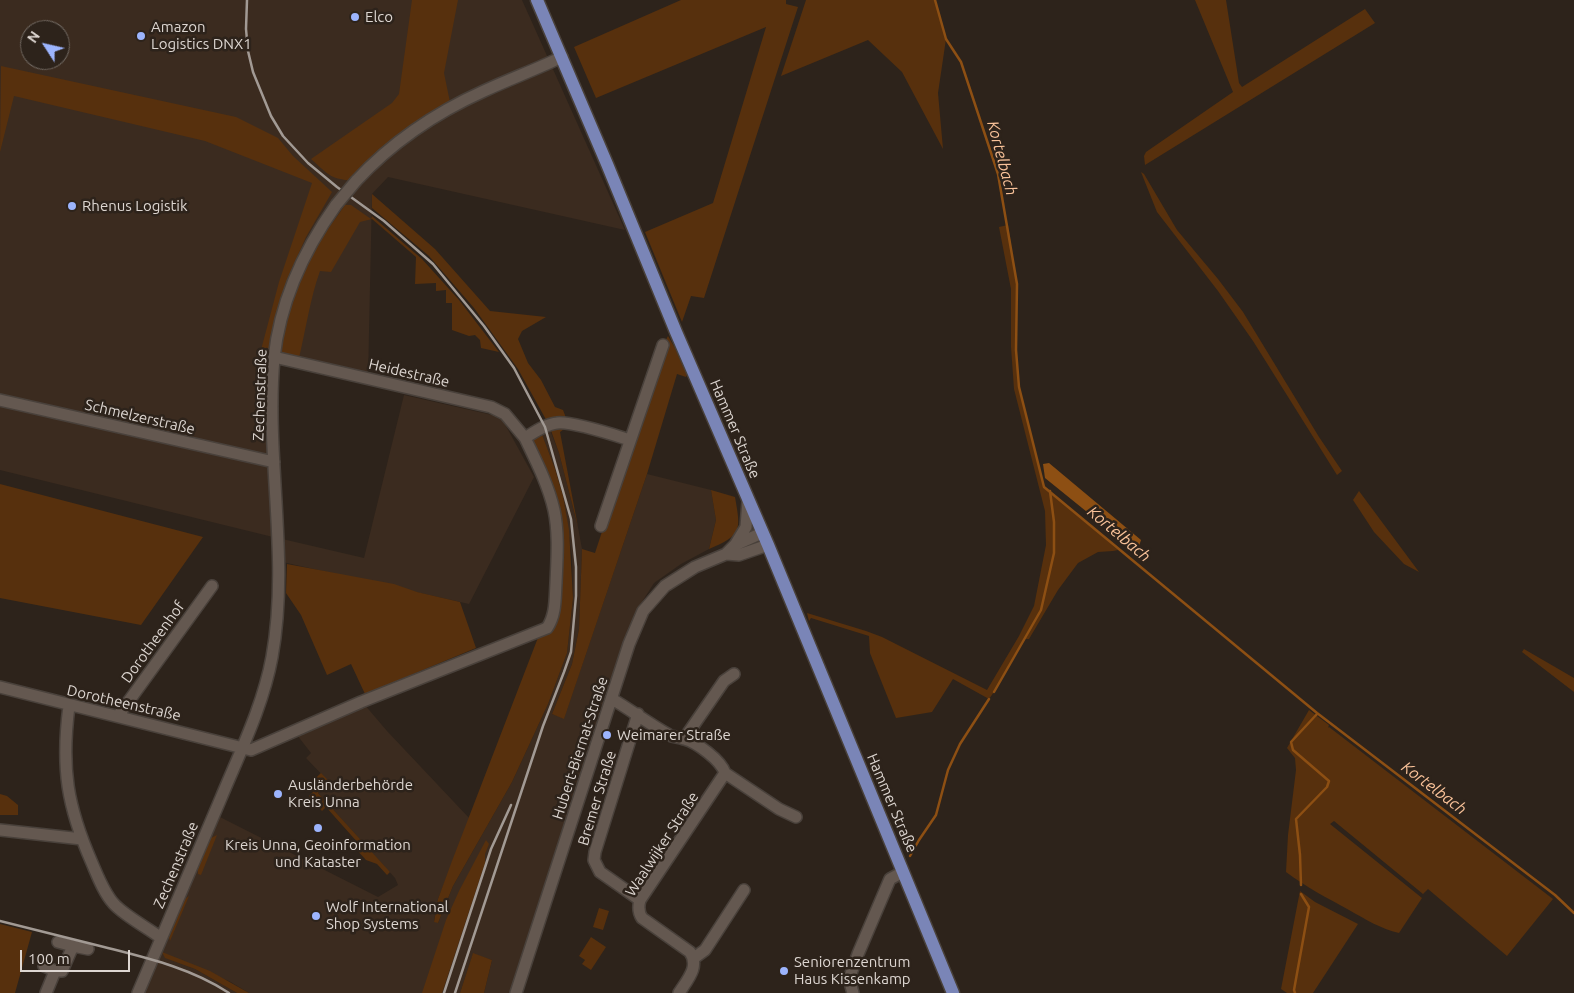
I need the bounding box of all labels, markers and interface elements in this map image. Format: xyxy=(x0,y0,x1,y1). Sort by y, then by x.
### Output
place label: Elco xyxy=(365,8,393,26)
marker: Elco xyxy=(349,11,361,23)
place label: Amazon Logistics DNX1 xyxy=(151,18,252,53)
north arrow xyxy=(20,20,70,70)
text: N xyxy=(24,28,43,46)
marker: Amazon Logistics DNX1 xyxy=(135,30,147,42)
water label: Kortelbach xyxy=(983,119,1021,197)
place label: Rhenus Logistik xyxy=(82,197,188,215)
marker: Rhenus Logistik xyxy=(66,200,78,212)
street label: Zechenstraße xyxy=(249,349,271,441)
street label: Heidestraße xyxy=(367,355,451,391)
street label: Hammer Straße xyxy=(706,377,764,481)
street label: Schmelzerstraße xyxy=(83,396,197,438)
water label: Kortelbach xyxy=(1084,502,1154,566)
street label: Dorotheenhof xyxy=(117,598,189,686)
street label: Hubert-Biernat-Straße xyxy=(548,674,612,822)
street label: Dorotheenstraße xyxy=(65,681,183,725)
place label: Weimarer Straße xyxy=(617,726,731,744)
marker: Weimarer Straße xyxy=(601,729,613,741)
street label: Bremer Straße xyxy=(574,748,620,848)
street label: Hammer Straße xyxy=(863,751,921,855)
water label: Kortelbach xyxy=(1398,757,1470,819)
place label: Ausländerbehörde Kreis Unna xyxy=(288,776,413,811)
marker: Ausländerbehörde Kreis Unna xyxy=(272,788,284,800)
street label: Waalwijker Straße xyxy=(621,788,703,900)
street label: Zechenstraße xyxy=(150,819,202,911)
marker: Kreis Unna, Geoinformation und Kataster xyxy=(312,822,324,834)
place label: Kreis Unna, Geoinformation und Kataster xyxy=(225,836,411,871)
place label: Wolf International Shop Systems xyxy=(326,898,449,933)
marker: Wolf International Shop Systems xyxy=(310,910,322,922)
scale bar xyxy=(22,940,132,972)
text: 100 m xyxy=(28,950,70,967)
place label: Seniorenzentrum Haus Kissenkamp xyxy=(794,953,911,988)
marker: Seniorenzentrum Haus Kissenkamp xyxy=(778,965,790,977)

